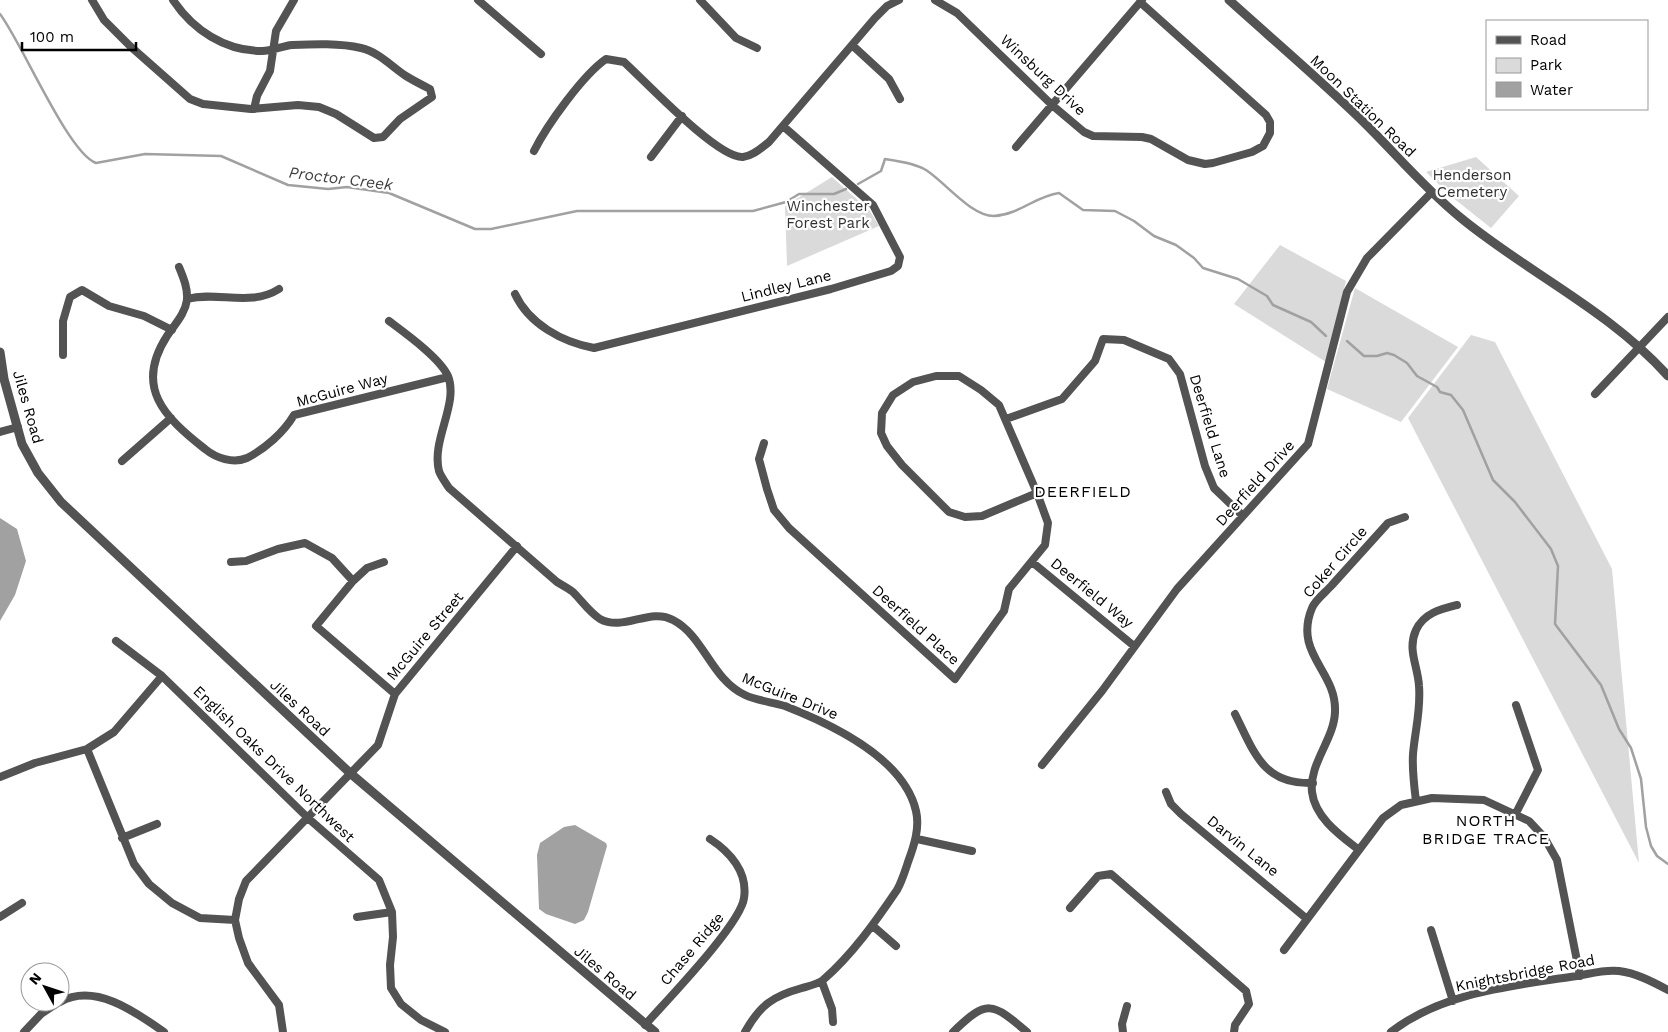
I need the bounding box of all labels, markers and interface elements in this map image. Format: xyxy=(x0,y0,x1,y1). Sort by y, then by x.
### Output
scale bar xyxy=(22,20,136,52)
legend xyxy=(1486,20,1648,110)
text: 100 m xyxy=(30,28,74,46)
street label: Winsburg Drive xyxy=(996,31,1090,119)
text: Road xyxy=(1530,31,1567,49)
street label: Moon Station Road xyxy=(1307,51,1419,161)
text: Park xyxy=(1530,56,1563,74)
text: Water xyxy=(1530,81,1573,99)
water label: Proctor Creek xyxy=(288,163,395,194)
park label: Henderson Cemetery xyxy=(1433,166,1511,201)
park label: Winchester Forest Park xyxy=(786,197,870,232)
street label: Lindley Lane xyxy=(739,266,833,306)
street label: Jiles Road xyxy=(9,368,47,446)
street label: McGuire Way xyxy=(294,369,390,411)
street label: Deerfield Lane xyxy=(1186,372,1234,480)
street label: Deerfield Drive xyxy=(1212,436,1298,530)
district label: DEERFIELD xyxy=(1034,482,1132,501)
street label: Coker Circle xyxy=(1299,523,1371,601)
street label: Deerfield Way xyxy=(1047,554,1137,632)
street label: Deerfield Place xyxy=(869,581,963,669)
street label: McGuire Street xyxy=(383,588,468,684)
street label: McGuire Drive xyxy=(739,669,841,723)
street label: Jiles Road xyxy=(266,676,334,740)
street label: English Oaks Drive Northwest xyxy=(190,682,359,846)
district label: NORTH BRIDGE TRACE xyxy=(1422,811,1550,848)
street label: Darvin Lane xyxy=(1204,812,1282,880)
street label: Chase Ridge xyxy=(656,909,728,989)
street label: Jiles Road xyxy=(570,942,640,1004)
street label: Knightsbridge Road xyxy=(1454,951,1596,995)
north arrow xyxy=(20,962,70,1012)
text: N xyxy=(26,970,45,988)

